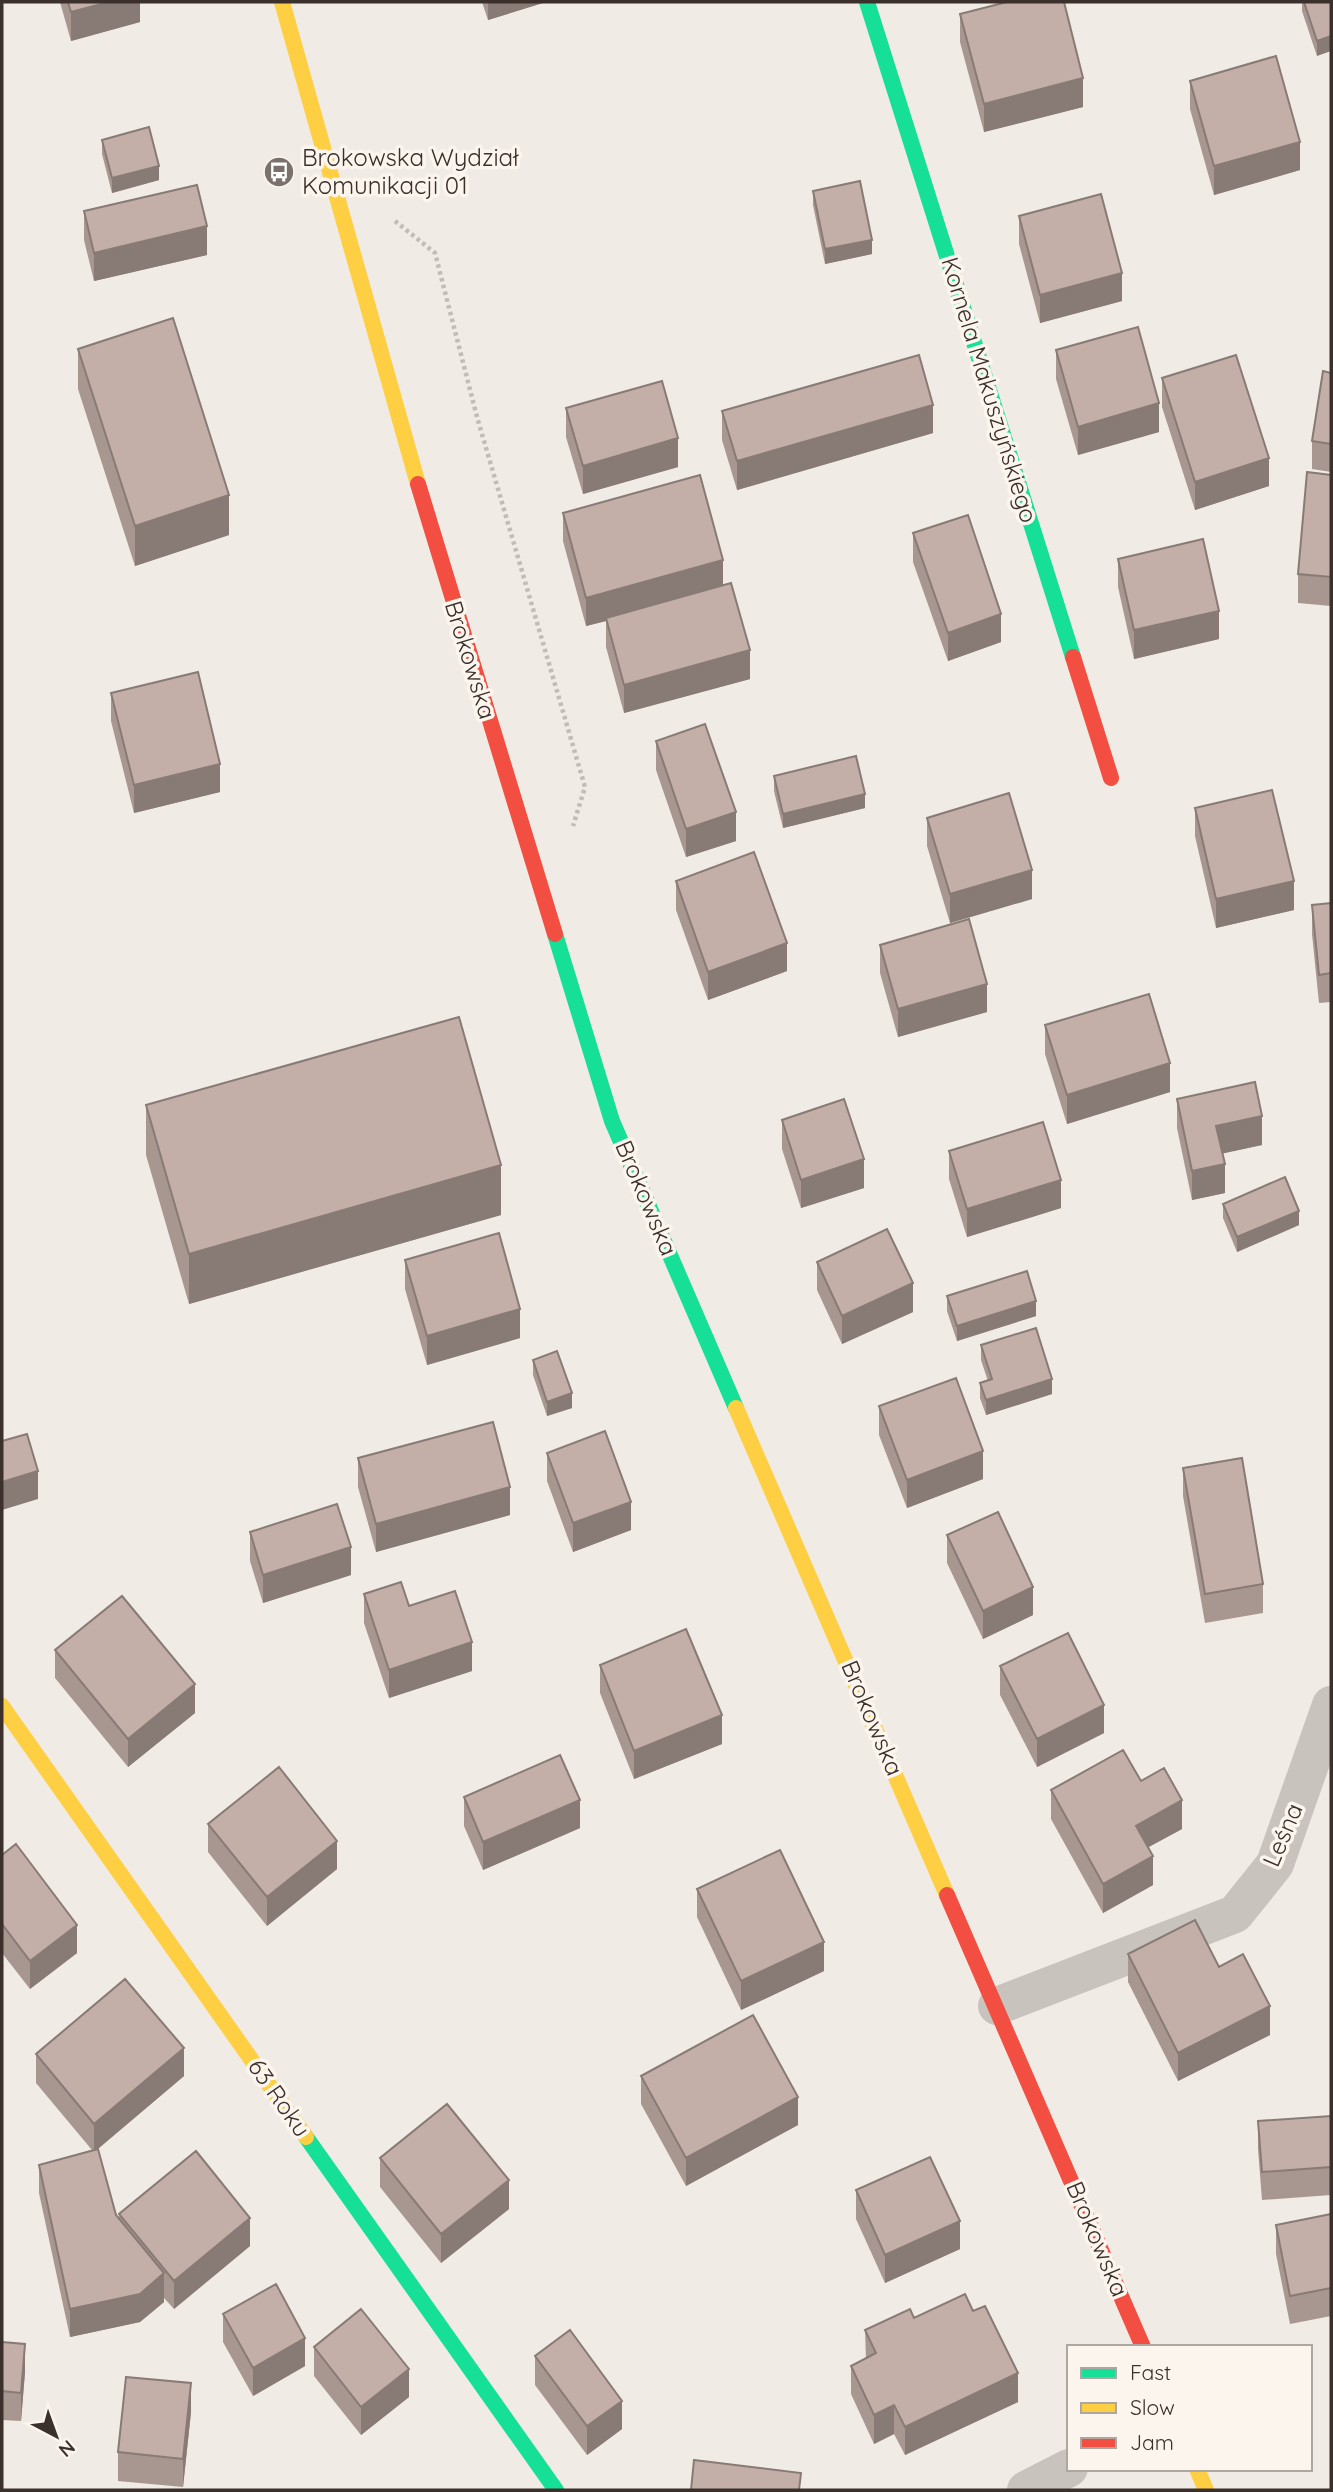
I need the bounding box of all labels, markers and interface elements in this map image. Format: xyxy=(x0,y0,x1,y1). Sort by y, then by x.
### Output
place label: Brokowska Wydział Komunikacji 01 xyxy=(302,142,519,200)
bus stop icon: Brokowska Wydział Komunikacji 01 xyxy=(262,155,296,189)
street label: Kornela Makuszyńskiego xyxy=(935,253,1045,526)
street label: Brokowska xyxy=(439,597,503,722)
street label: Brokowska xyxy=(609,1136,685,1260)
street label: Brokowska xyxy=(835,1656,911,1780)
street label: Leśna xyxy=(1255,1798,1309,1871)
street label: 63 Roku xyxy=(242,2052,318,2142)
street label: Brokowska xyxy=(1060,2177,1136,2301)
legend xyxy=(1067,2345,1312,2471)
text: Fast xyxy=(1130,2359,1171,2385)
text: Slow xyxy=(1130,2394,1175,2420)
north arrow xyxy=(21,2401,91,2471)
text: Jam xyxy=(1130,2429,1174,2455)
text: N xyxy=(54,2435,80,2462)

